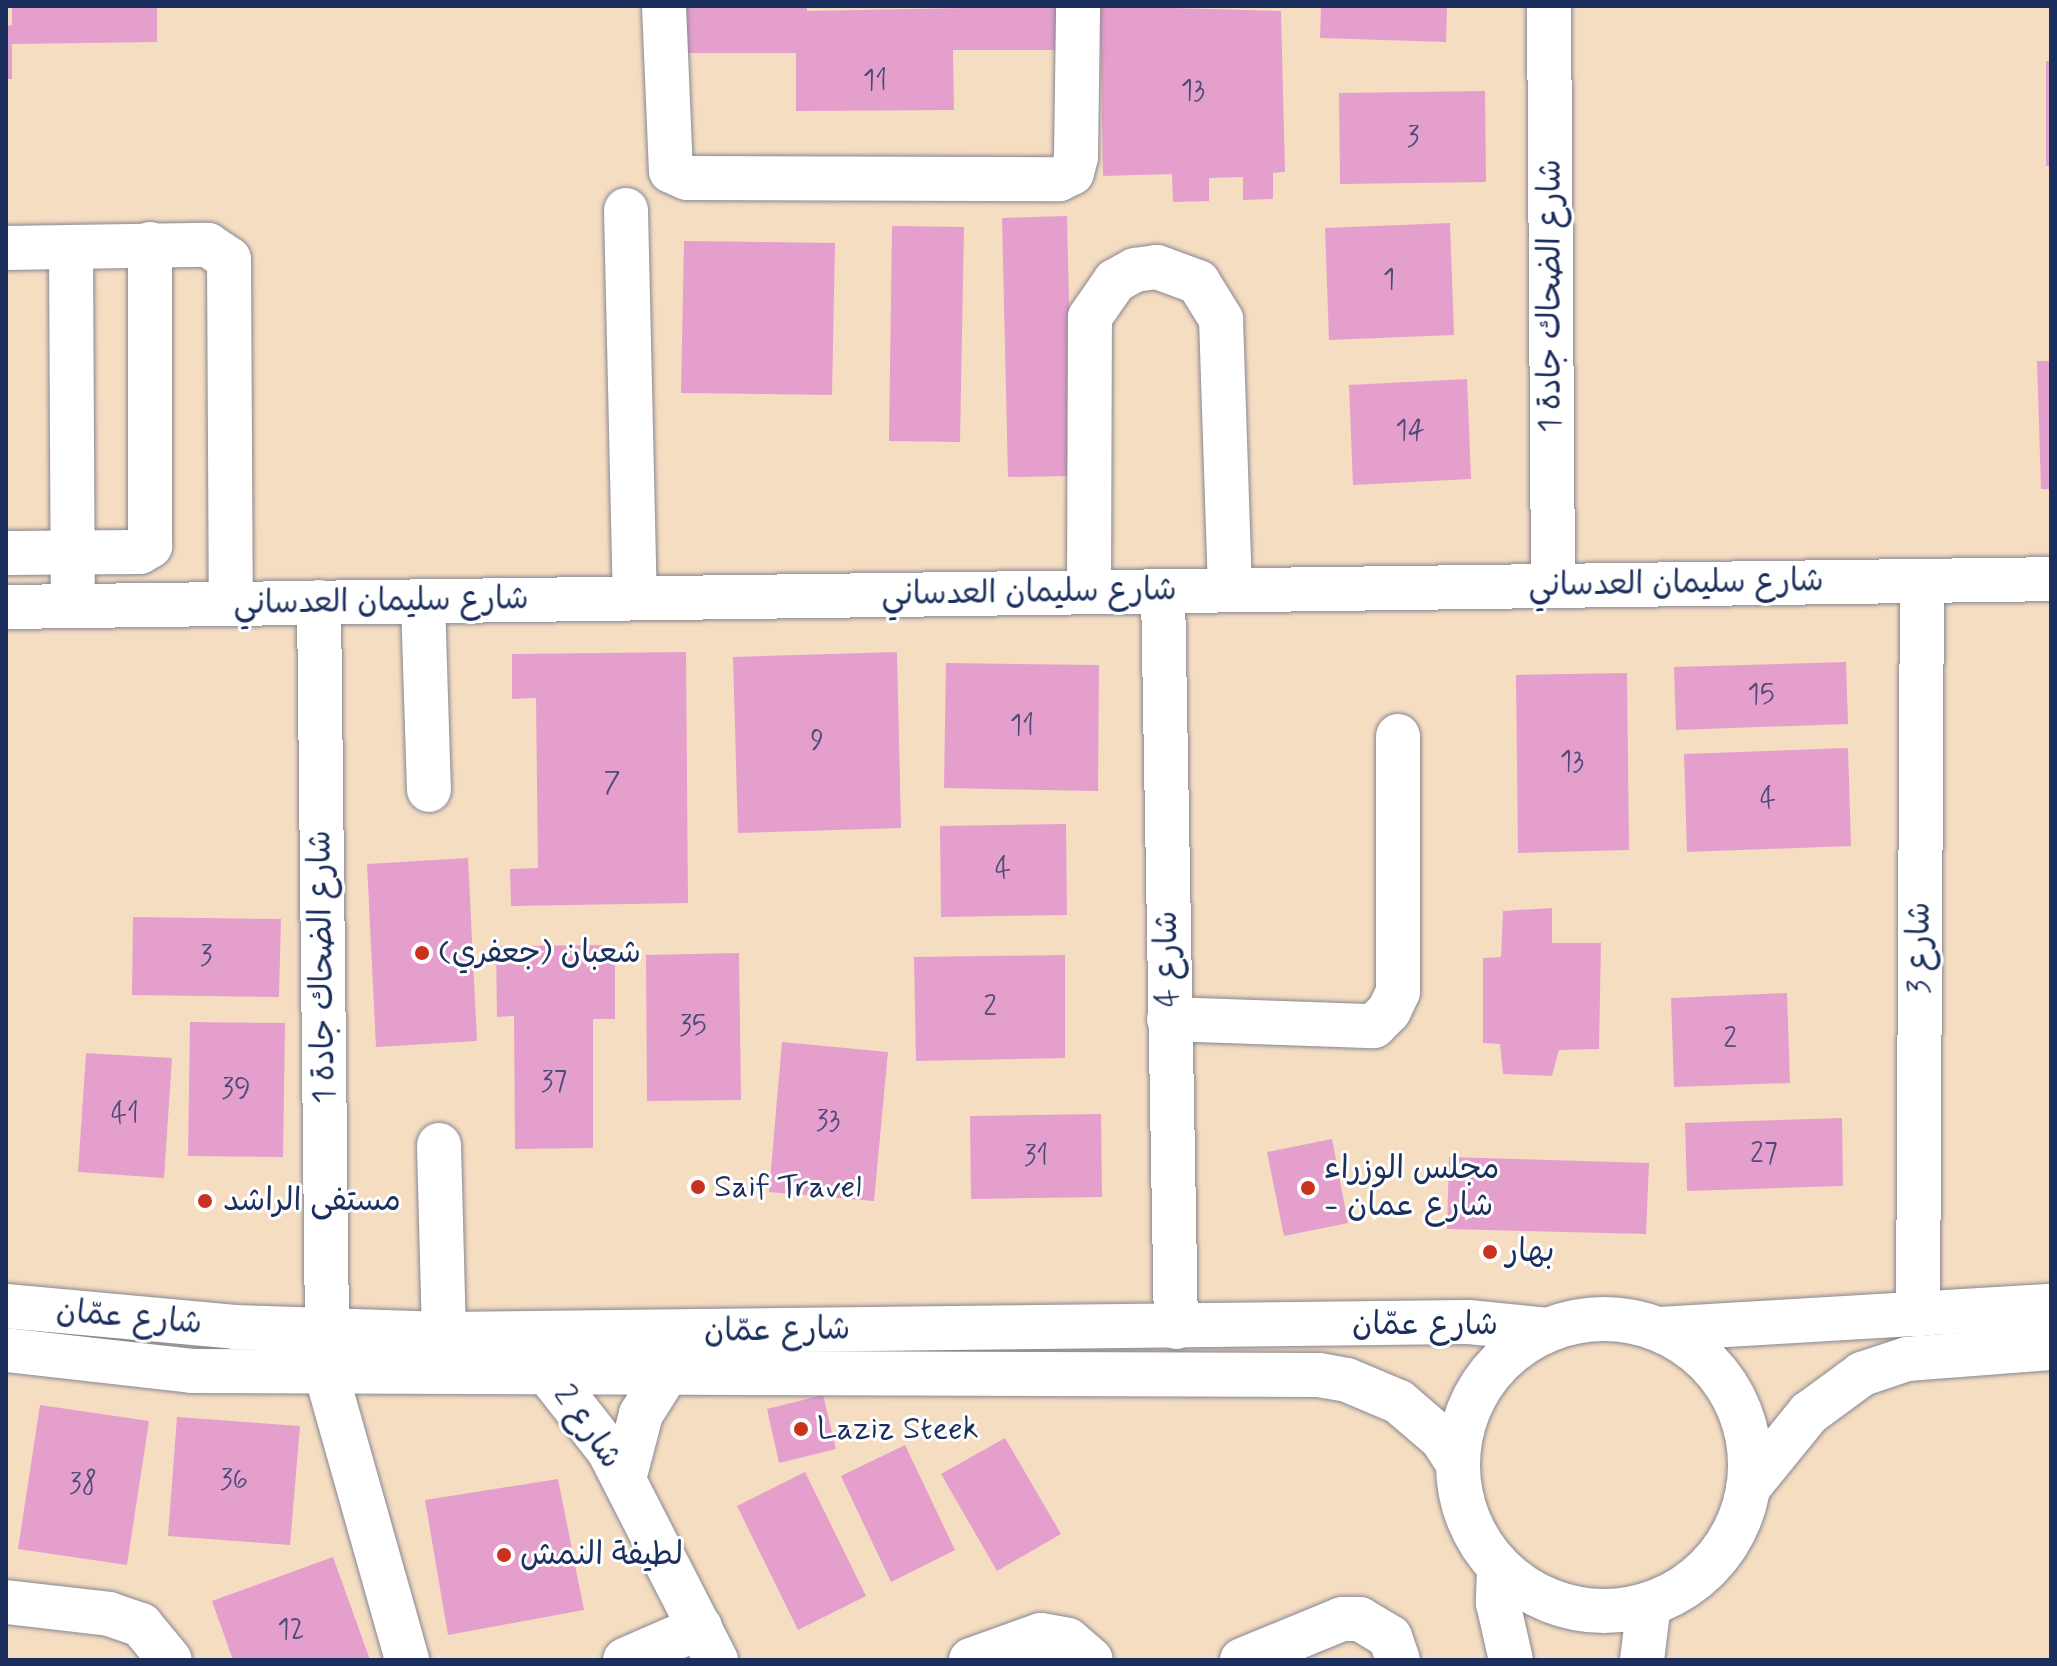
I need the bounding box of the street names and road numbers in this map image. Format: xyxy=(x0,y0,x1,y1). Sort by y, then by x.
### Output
street label: شارع الضحاك جادة 1 xyxy=(1532,159,1570,433)
street label: شارع سليمان العدساني xyxy=(1528,562,1824,606)
street label: شارع سليمان العدساني xyxy=(881,571,1177,615)
street label: شارع سليمان العدساني xyxy=(233,580,529,624)
street label: شارع الضحاك جادة 1 xyxy=(301,830,345,1104)
street label: شارع 3 xyxy=(1901,902,1939,994)
street label: شارع 4 xyxy=(1148,910,1188,1008)
street label: شارع عمّان xyxy=(55,1293,203,1343)
street label: شارع عمّان xyxy=(1352,1306,1498,1344)
street label: شارع عمّان xyxy=(704,1311,850,1351)
street label: شارع 2 xyxy=(544,1378,630,1476)

